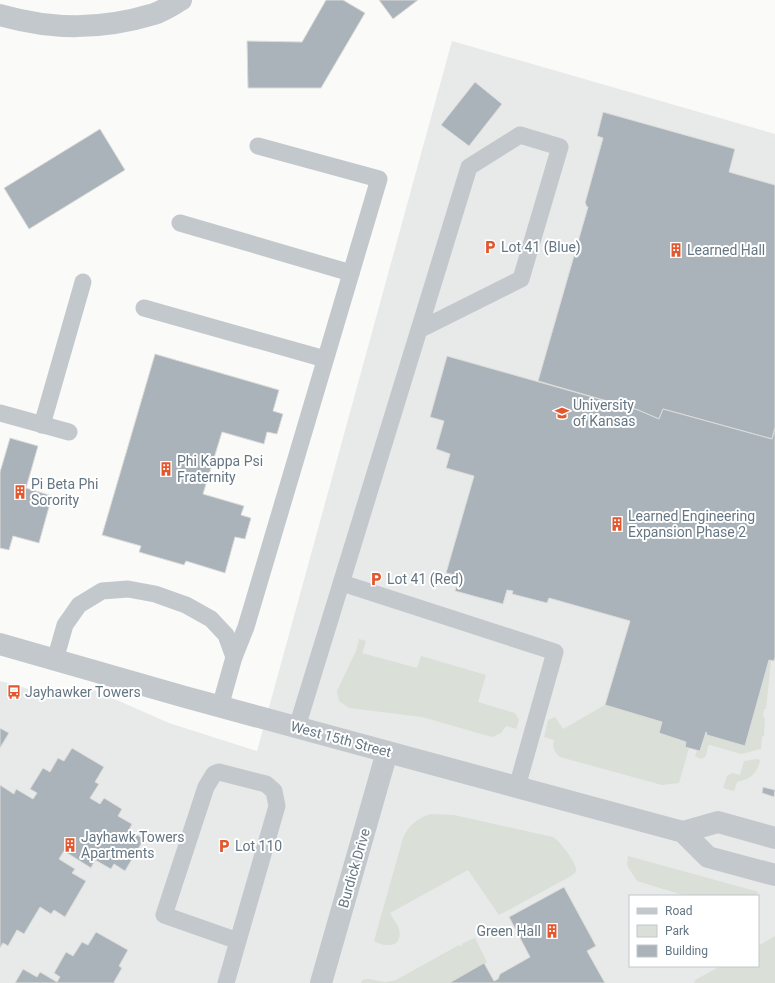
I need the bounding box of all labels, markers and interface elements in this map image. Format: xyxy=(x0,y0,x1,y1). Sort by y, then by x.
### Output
parking icon: Lot 41 (Blue) xyxy=(482,239,498,255)
place label: Lot 41 (Blue) xyxy=(501,239,581,256)
building icon: Learned Hall xyxy=(668,242,684,258)
place label: Learned Hall xyxy=(687,242,765,258)
place label: University of Kansas xyxy=(573,397,636,429)
school or university icon: University of Kansas xyxy=(554,405,570,421)
place label: Phi Kappa Psi Fraternity xyxy=(177,453,263,485)
building icon: Phi Kappa Psi Fraternity xyxy=(158,461,174,477)
place label: Pi Beta Phi Sorority xyxy=(31,476,98,508)
building icon: Pi Beta Phi Sorority xyxy=(12,484,28,500)
place label: Learned Engineering Expansion Phase 2 xyxy=(628,508,755,540)
building icon: Learned Engineering Expansion Phase 2 xyxy=(609,516,625,532)
parking icon: Lot 41 (Red) xyxy=(368,571,384,587)
place label: Lot 41 (Red) xyxy=(387,571,463,588)
bus stop icon: Jayhawker Towers xyxy=(6,684,22,700)
place label: Jayhawker Towers xyxy=(25,684,141,700)
street label: West 15th Street xyxy=(289,718,393,760)
street label: Burdick Drive xyxy=(335,827,373,909)
place label: Jayhawk Towers Apartments xyxy=(81,829,185,861)
building icon: Jayhawk Towers Apartments xyxy=(62,837,78,853)
parking icon: Lot 110 xyxy=(216,838,232,854)
place label: Lot 110 xyxy=(235,838,282,854)
legend xyxy=(629,895,759,967)
text: Road xyxy=(665,904,693,918)
place label: Green Hall xyxy=(476,923,541,939)
building icon: Green Hall xyxy=(544,923,560,939)
text: Park xyxy=(665,924,690,938)
text: Building xyxy=(665,944,708,958)

